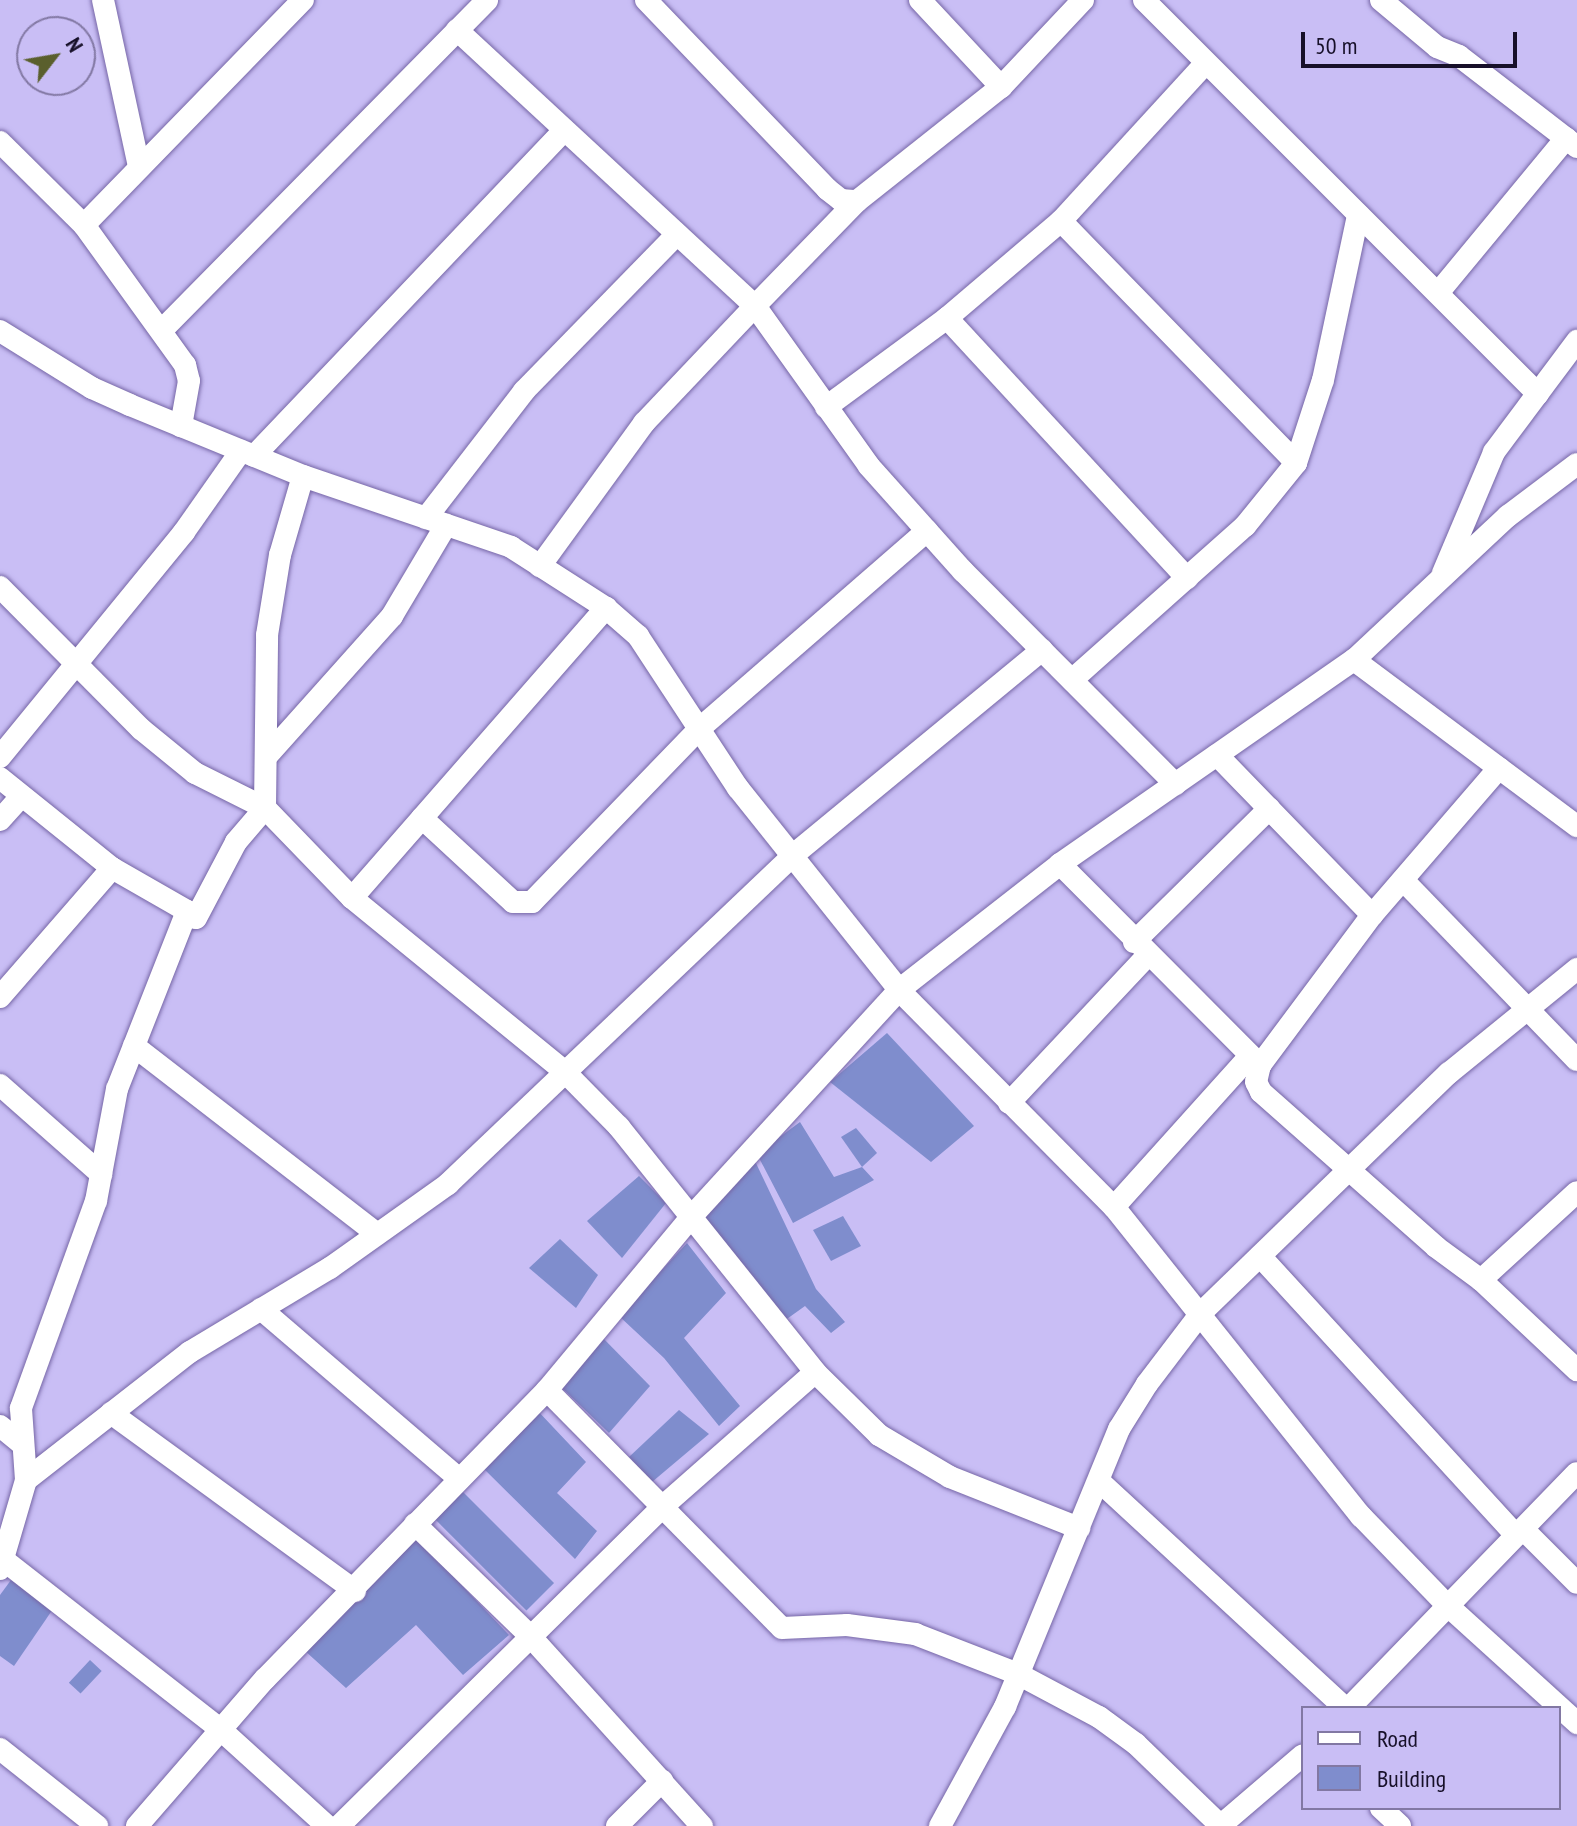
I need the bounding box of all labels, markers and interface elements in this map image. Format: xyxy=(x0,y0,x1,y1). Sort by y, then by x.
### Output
north arrow xyxy=(16,16,96,96)
scale bar xyxy=(1305,16,1521,66)
text: 50 m xyxy=(1315,30,1357,61)
text: N xyxy=(60,32,90,57)
legend xyxy=(1301,1706,1561,1810)
text: Road xyxy=(1377,1723,1418,1754)
text: Building xyxy=(1377,1763,1446,1794)

